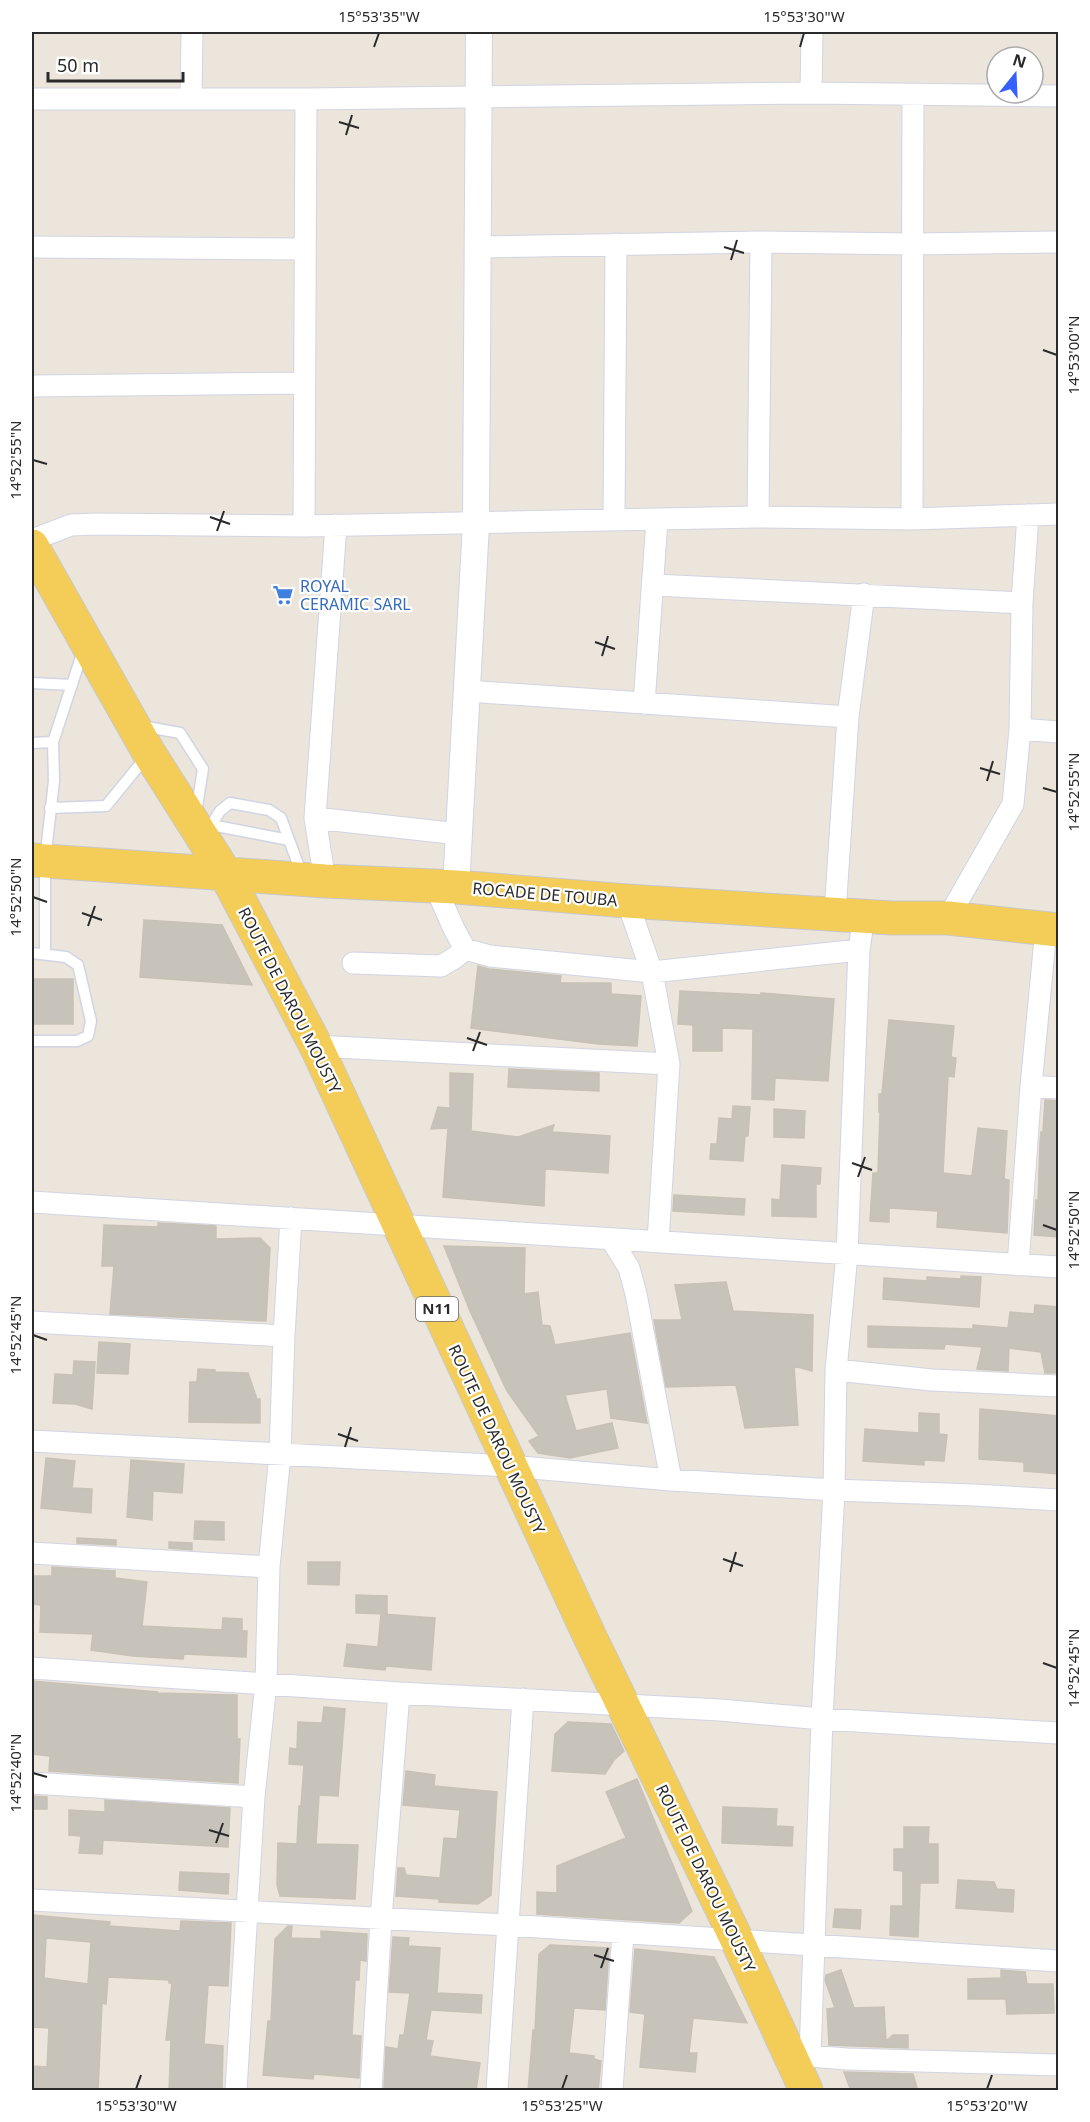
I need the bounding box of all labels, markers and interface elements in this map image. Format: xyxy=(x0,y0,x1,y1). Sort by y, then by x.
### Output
text: 15°53'35"W xyxy=(338,6,420,26)
text: 15°53'30"W xyxy=(763,6,845,26)
scale bar xyxy=(48,45,183,83)
north arrow xyxy=(985,45,1045,105)
text: N xyxy=(1010,48,1029,73)
text: 50 m xyxy=(57,53,99,77)
text: 14°53'00"N xyxy=(1063,316,1083,394)
text: 14°52'55"N xyxy=(5,421,25,499)
place label: ROYAL CERAMIC SARL xyxy=(300,575,411,615)
supermarket icon: ROYAL CERAMIC SARL xyxy=(271,583,295,607)
text: 14°52'55"N xyxy=(1063,753,1083,831)
text: 14°52'50"N xyxy=(5,858,25,936)
street label: ROCADE DE TOUBA xyxy=(471,877,619,911)
street label: ROUTE DE DAROU MOUSTY xyxy=(233,903,347,1098)
text: 14°52'50"N xyxy=(1063,1191,1083,1269)
text: 14°52'45"N xyxy=(5,1296,25,1374)
road number: N11 xyxy=(416,1297,458,1321)
street label: ROUTE DE DAROU MOUSTY xyxy=(443,1341,551,1538)
text: 14°52'45"N xyxy=(1063,1629,1083,1707)
text: 14°52'40"N xyxy=(5,1734,25,1812)
street label: ROUTE DE DAROU MOUSTY xyxy=(651,1781,761,1976)
text: 15°53'30"W xyxy=(95,2095,177,2115)
text: 15°53'25"W xyxy=(521,2095,603,2115)
text: 15°53'20"W xyxy=(946,2095,1028,2115)

